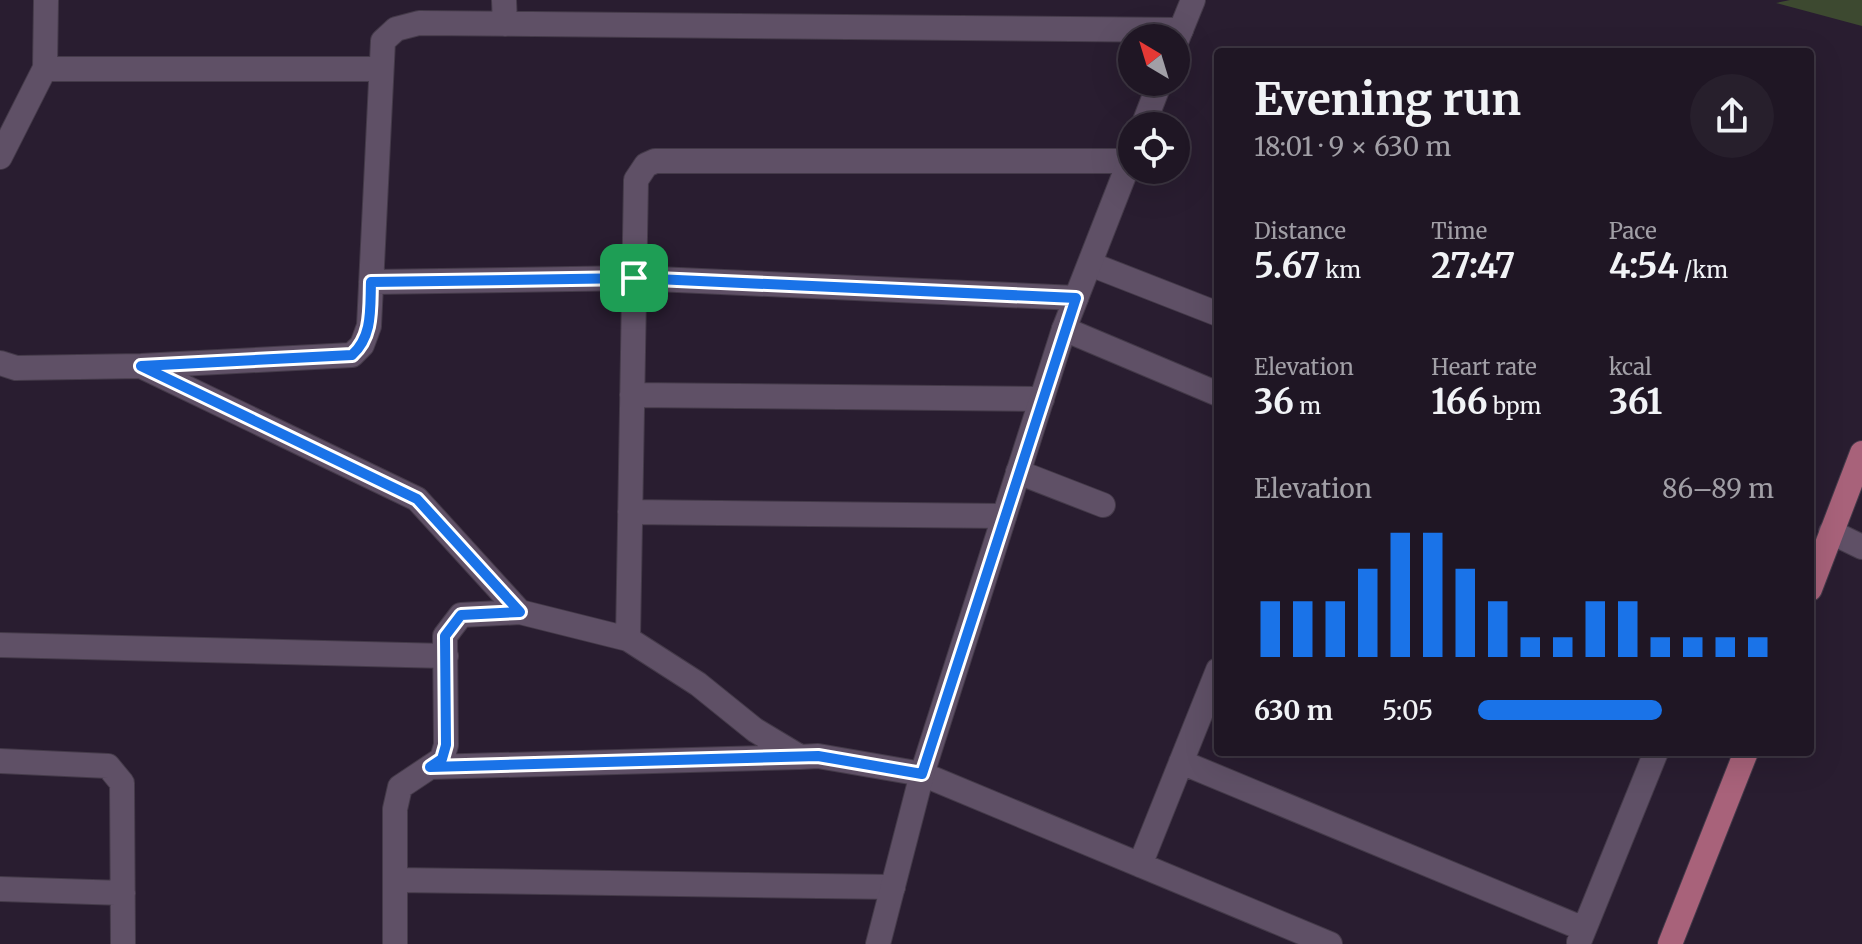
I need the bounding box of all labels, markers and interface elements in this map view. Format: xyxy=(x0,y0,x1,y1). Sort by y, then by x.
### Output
north arrow xyxy=(1118,24,1190,96)
map controls xyxy=(1118,24,1190,184)
text: Evening run xyxy=(1254,72,1521,127)
button: share xyxy=(1690,74,1774,158)
button: locate xyxy=(1118,112,1190,184)
text: 18:01 · 9 × 630 m xyxy=(1254,130,1451,163)
text: Distance xyxy=(1254,217,1346,245)
text: Time xyxy=(1431,217,1487,245)
text: Pace xyxy=(1609,217,1657,245)
pin xyxy=(600,244,668,312)
text: 5.67 xyxy=(1254,245,1320,287)
text: 27:47 xyxy=(1431,245,1515,287)
text: 4:54 xyxy=(1609,245,1679,287)
icon: arrive xyxy=(612,256,656,300)
text: km xyxy=(1320,256,1361,284)
text: /km xyxy=(1679,256,1728,284)
text: Elevation xyxy=(1254,353,1354,381)
text: Heart rate xyxy=(1431,353,1537,381)
text: kcal xyxy=(1609,353,1652,381)
text: 36 xyxy=(1254,381,1294,423)
text: 166 xyxy=(1431,381,1488,423)
text: 361 xyxy=(1609,381,1662,423)
text: m xyxy=(1294,392,1321,420)
text: bpm xyxy=(1488,392,1541,420)
text: Elevation xyxy=(1254,472,1372,505)
text: 86–89 m xyxy=(1662,472,1774,505)
text: 630 m xyxy=(1254,694,1333,727)
text: 5:05 xyxy=(1382,694,1433,727)

